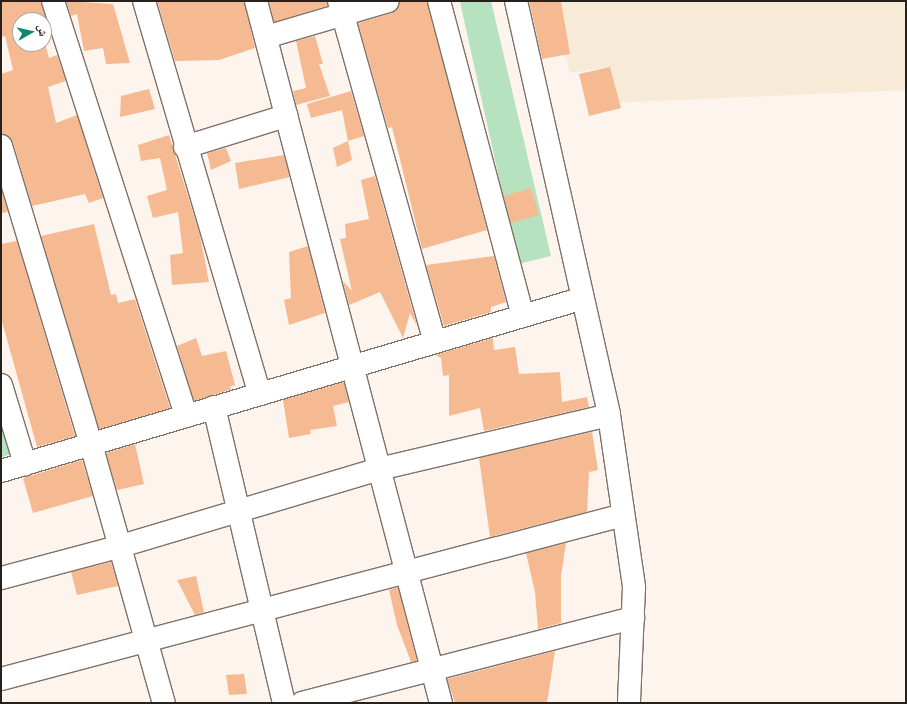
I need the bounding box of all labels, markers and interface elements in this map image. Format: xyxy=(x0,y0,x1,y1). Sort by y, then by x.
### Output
north arrow xyxy=(12,12,52,52)
text: ش xyxy=(36,24,51,37)

